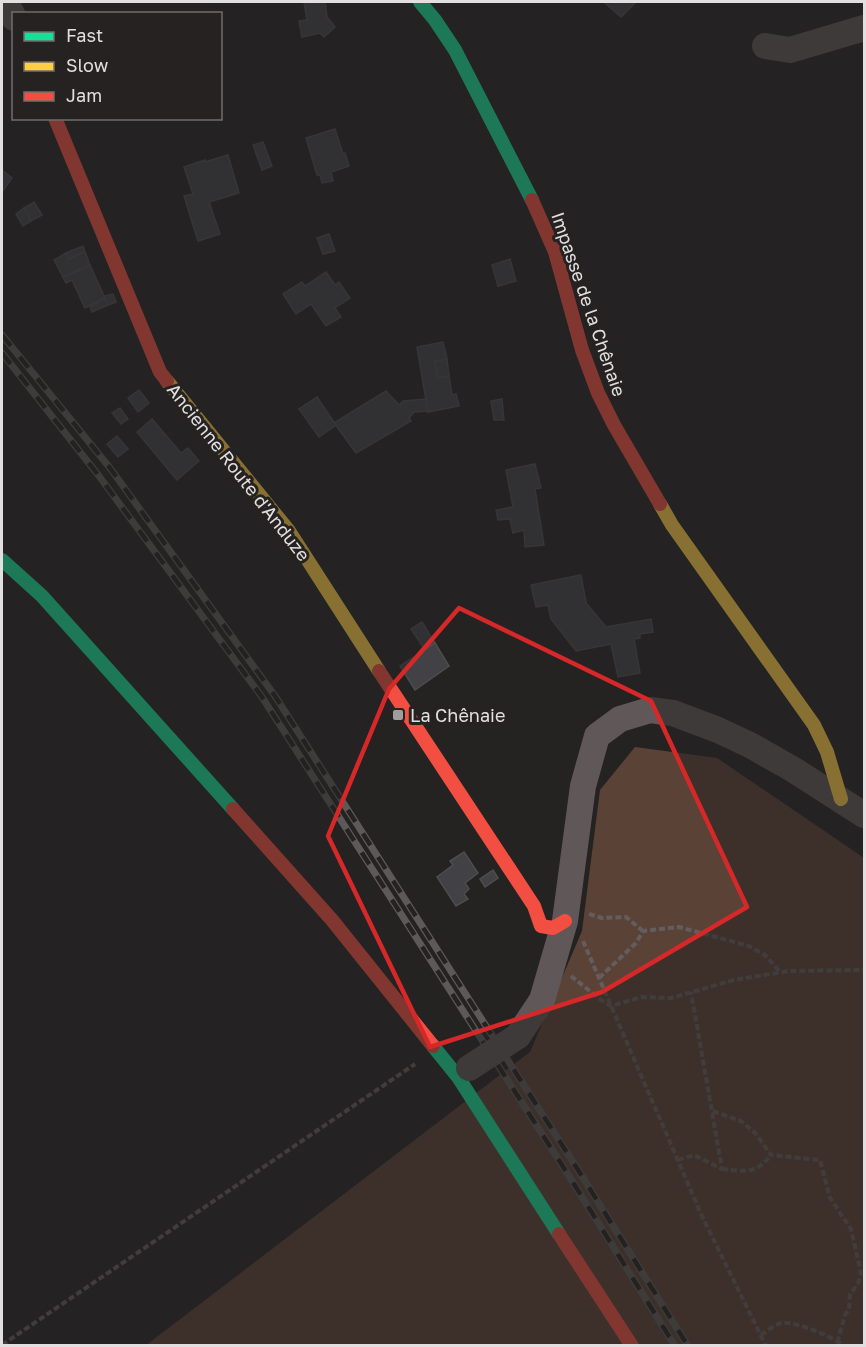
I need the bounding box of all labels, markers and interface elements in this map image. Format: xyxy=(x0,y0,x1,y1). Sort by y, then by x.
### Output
legend xyxy=(12,12,222,120)
text: Fast xyxy=(66,24,103,46)
text: Slow xyxy=(66,54,109,76)
text: Jam xyxy=(66,84,102,106)
street label: Impasse de la Chênaie xyxy=(547,209,631,399)
street label: Ancienne Route d'Anduze xyxy=(163,379,315,565)
place label: La Chênaie xyxy=(410,704,505,726)
marker: La Chênaie xyxy=(391,708,405,722)

